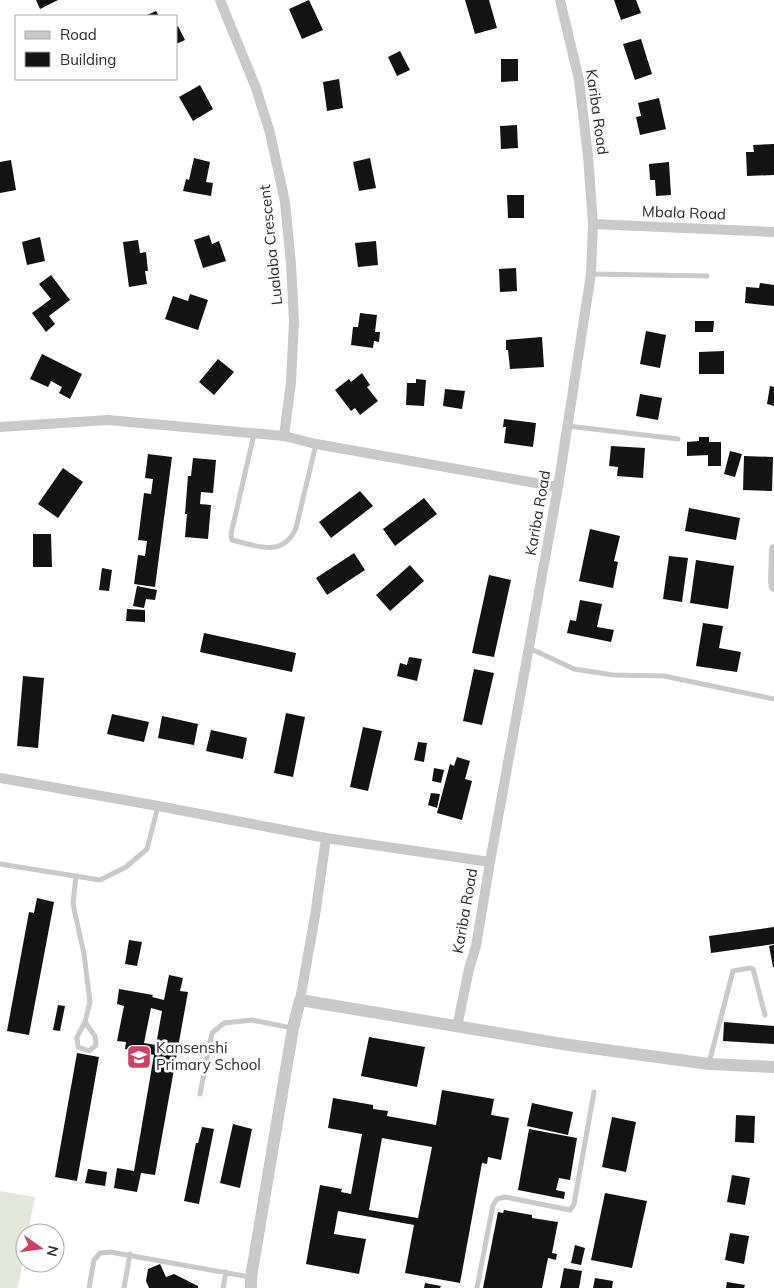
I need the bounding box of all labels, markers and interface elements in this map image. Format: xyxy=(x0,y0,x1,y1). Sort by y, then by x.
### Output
legend xyxy=(15,15,178,80)
text: Road xyxy=(60,25,97,44)
text: Building xyxy=(60,50,116,69)
street label: Kariba Road xyxy=(582,68,613,156)
street label: Lualaba Crescent xyxy=(255,184,286,306)
street label: Mbala Road xyxy=(642,202,726,223)
street label: Kariba Road xyxy=(521,469,554,557)
street label: Kariba Road xyxy=(448,867,481,955)
place label: Kansenshi Primary School xyxy=(156,1038,261,1074)
school or university icon: Kansenshi Primary School xyxy=(126,1044,152,1070)
north arrow xyxy=(15,1223,65,1273)
text: N xyxy=(43,1244,63,1258)

